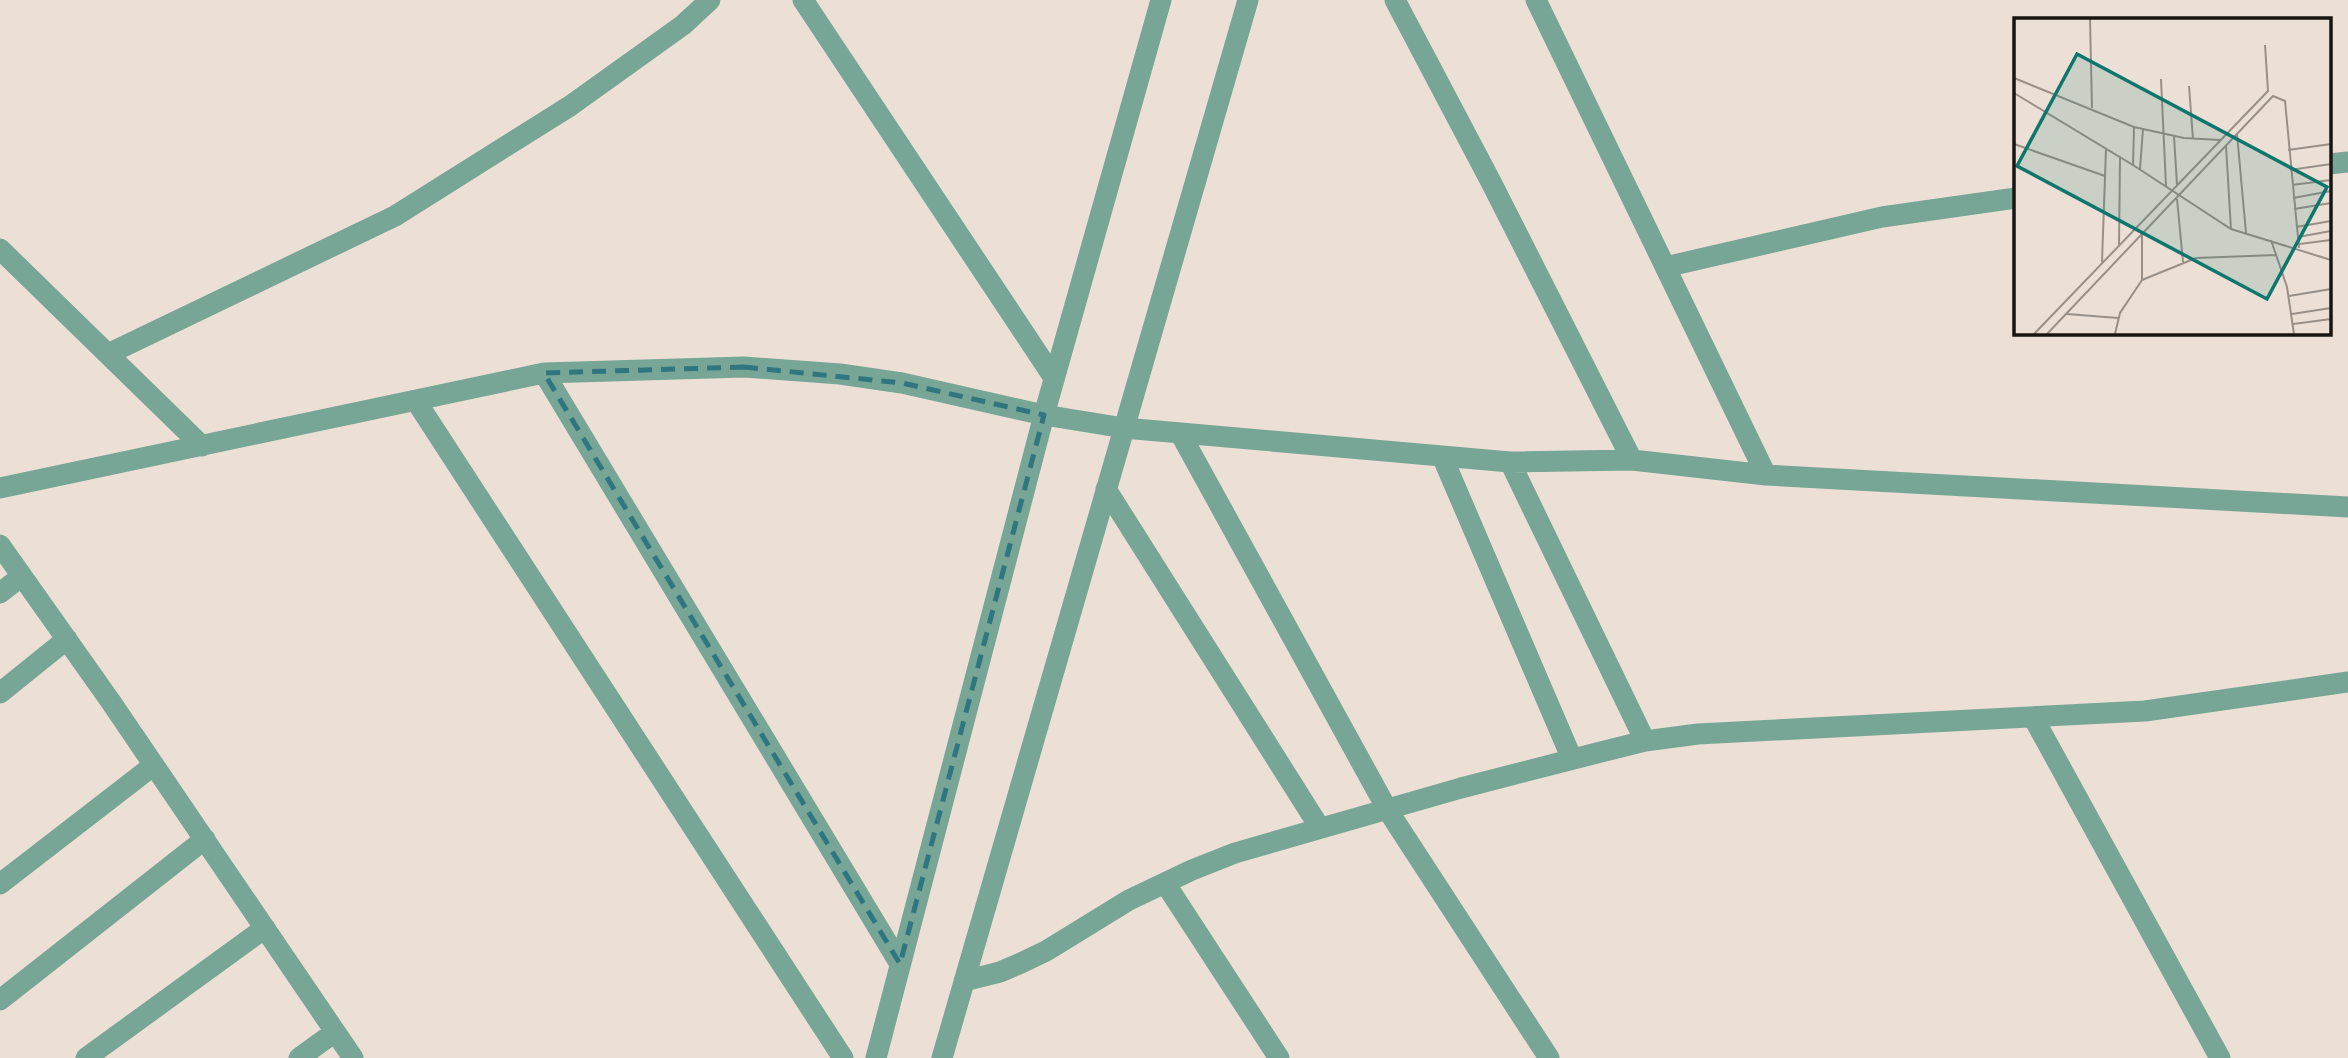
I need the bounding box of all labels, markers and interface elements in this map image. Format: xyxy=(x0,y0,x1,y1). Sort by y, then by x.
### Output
inset map xyxy=(2014,18,2330,334)

